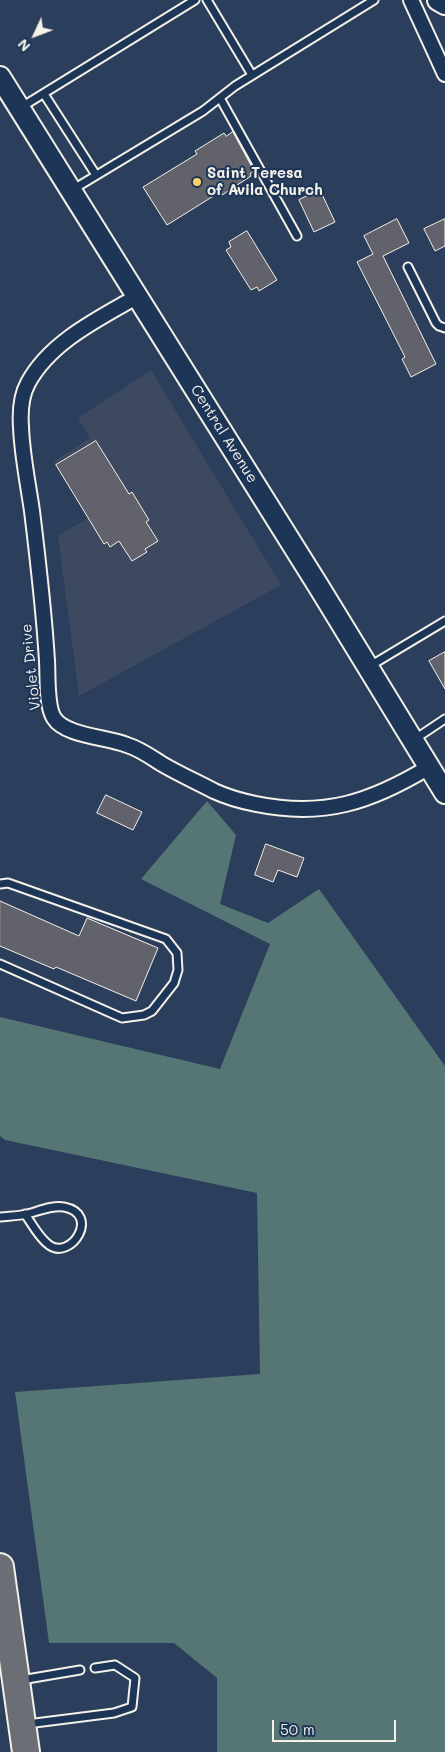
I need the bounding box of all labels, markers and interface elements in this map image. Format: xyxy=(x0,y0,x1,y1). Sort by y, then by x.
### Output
north arrow xyxy=(10,10,60,60)
text: N xyxy=(13,35,34,56)
place label: Saint Teresa of Avila Church xyxy=(207,164,323,199)
marker: Saint Teresa of Avila Church xyxy=(191,176,203,188)
street label: Central Avenue xyxy=(187,382,261,486)
street label: Violet Drive xyxy=(17,623,45,711)
scale bar xyxy=(275,1710,399,1742)
text: 50 m xyxy=(280,1719,315,1739)

